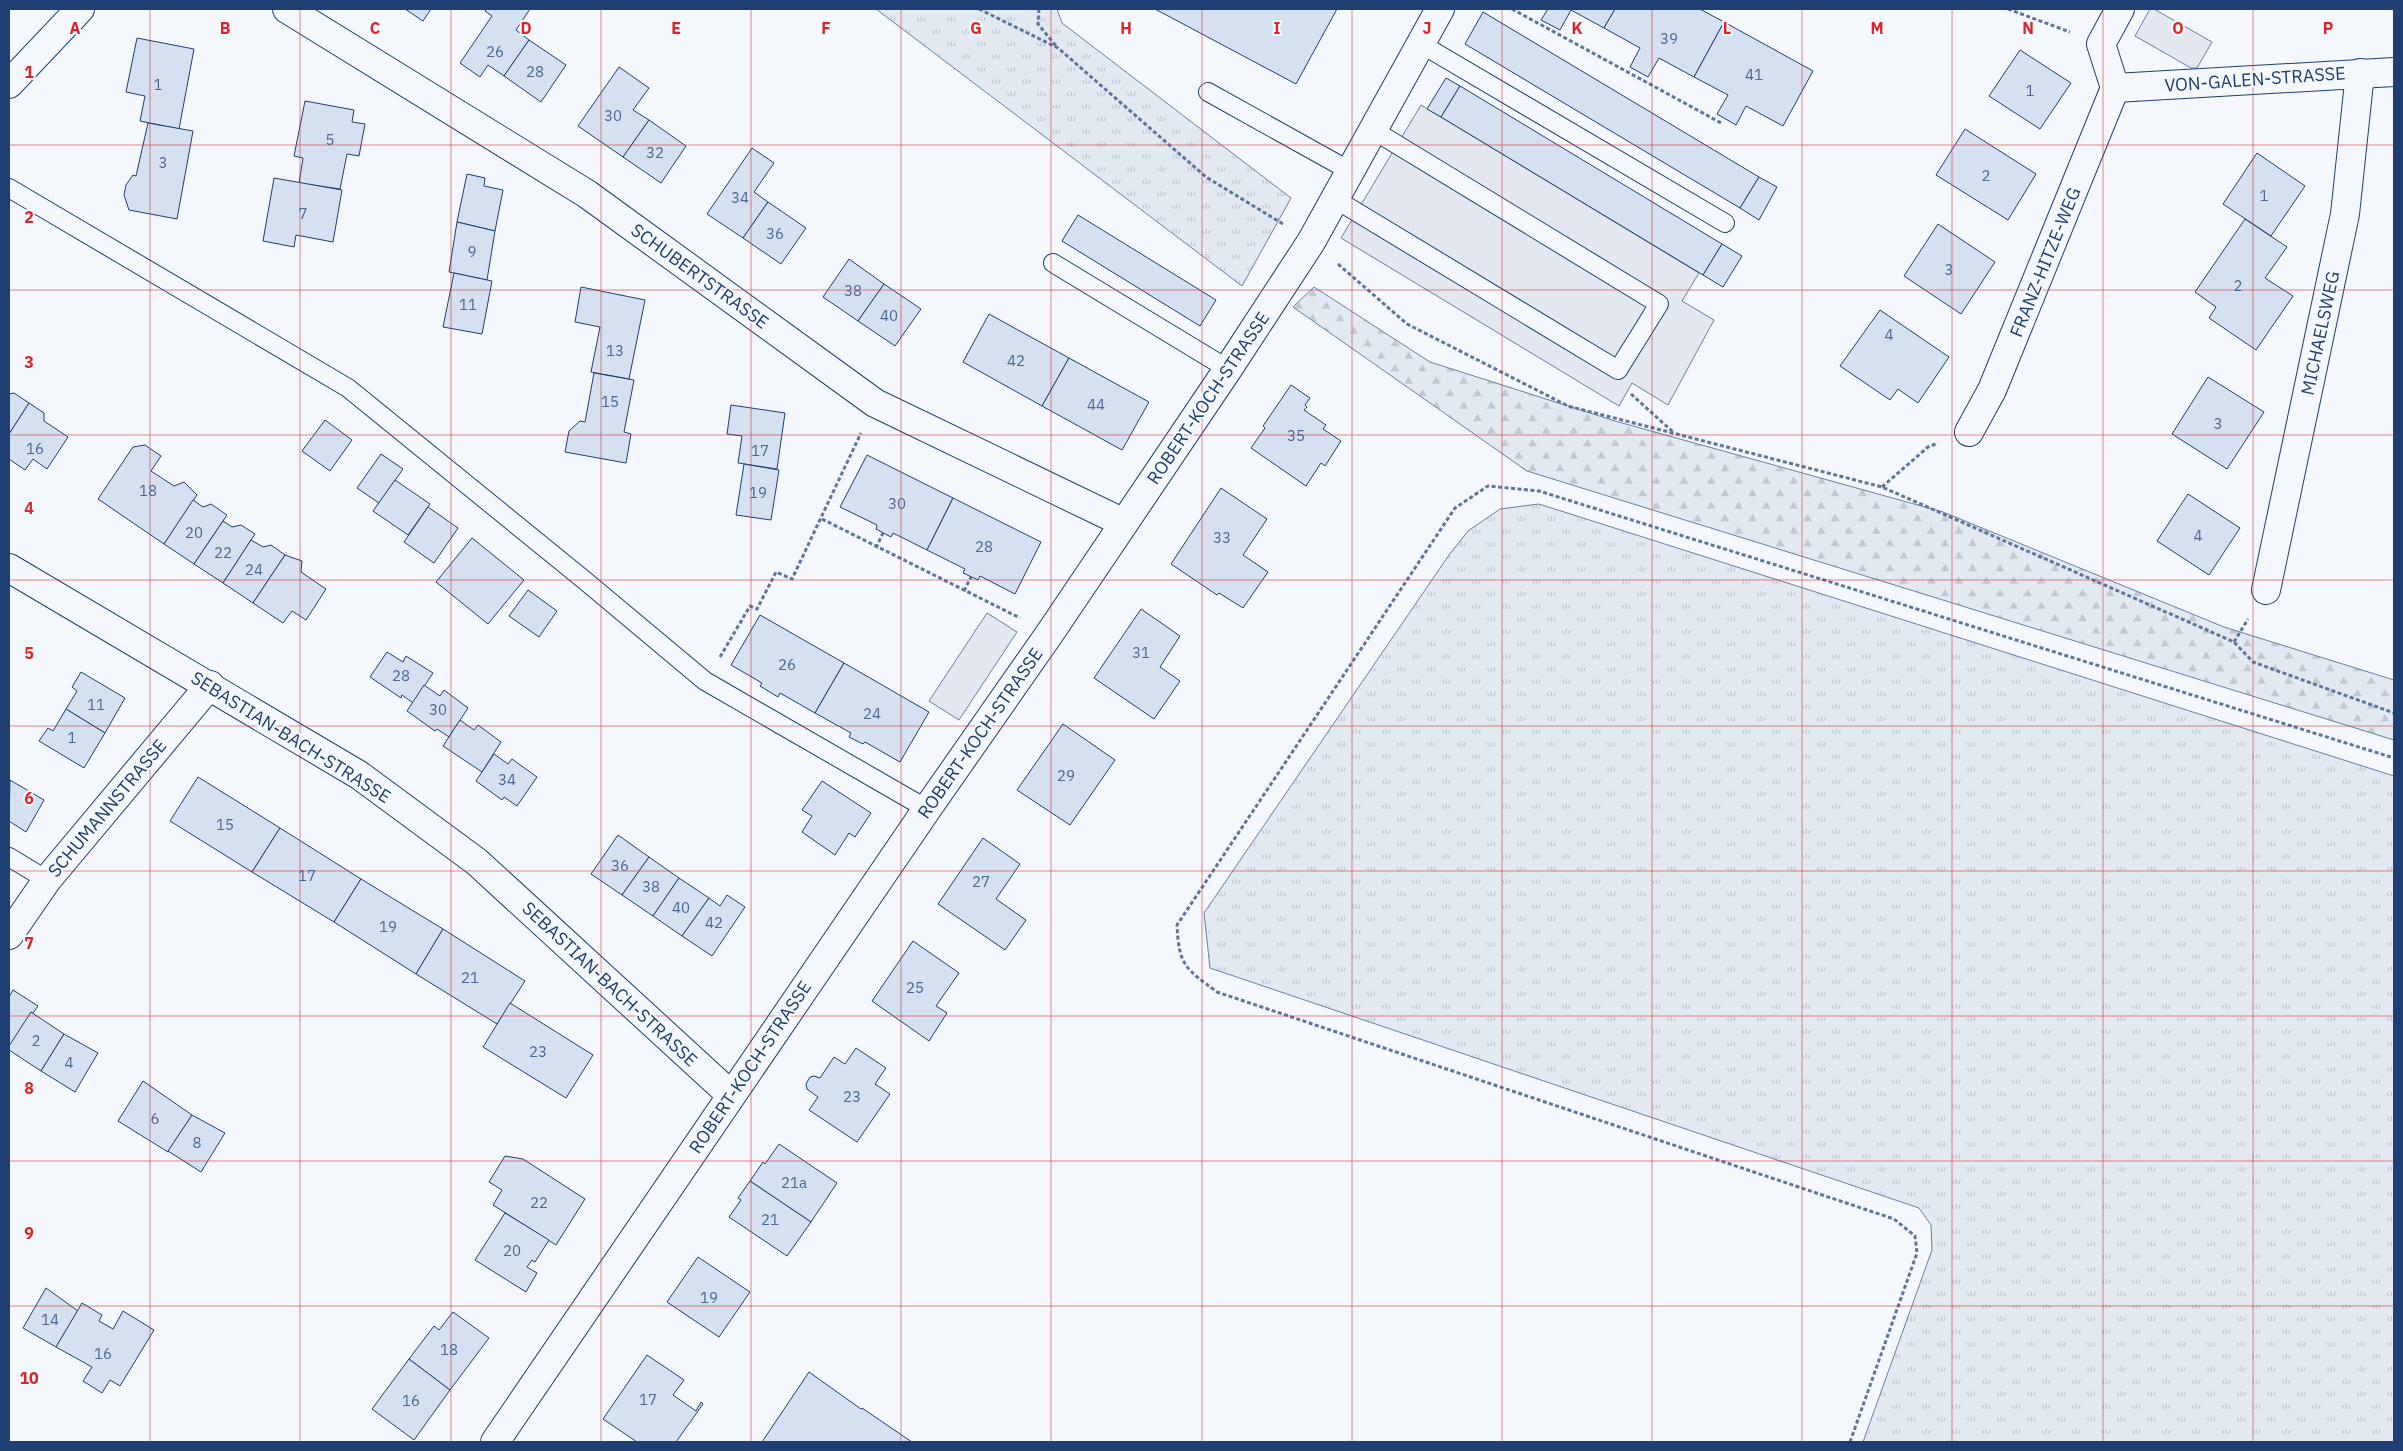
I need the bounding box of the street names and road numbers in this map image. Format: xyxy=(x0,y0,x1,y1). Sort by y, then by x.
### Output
street label: VON-GALEN-STRASSE xyxy=(2164,61,2346,97)
street label: FRANZ-HITZE-WEG xyxy=(2004,184,2086,340)
street label: SCHUBERTSTRASSE xyxy=(627,218,773,334)
street label: MICHAELSWEG xyxy=(2296,269,2344,397)
street label: ROBERT-KOCH-STRASSE xyxy=(1142,307,1274,489)
street label: ROBERT-KOCH-STRASSE xyxy=(912,643,1048,823)
street label: SEBASTIAN-BACH-STRASSE xyxy=(187,666,395,808)
street label: SCHUMANNSTRASSE xyxy=(43,734,171,882)
street label: SEBASTIAN-BACH-STRASSE xyxy=(518,897,702,1071)
street label: ROBERT-KOCH-STRASSE xyxy=(684,976,816,1158)

